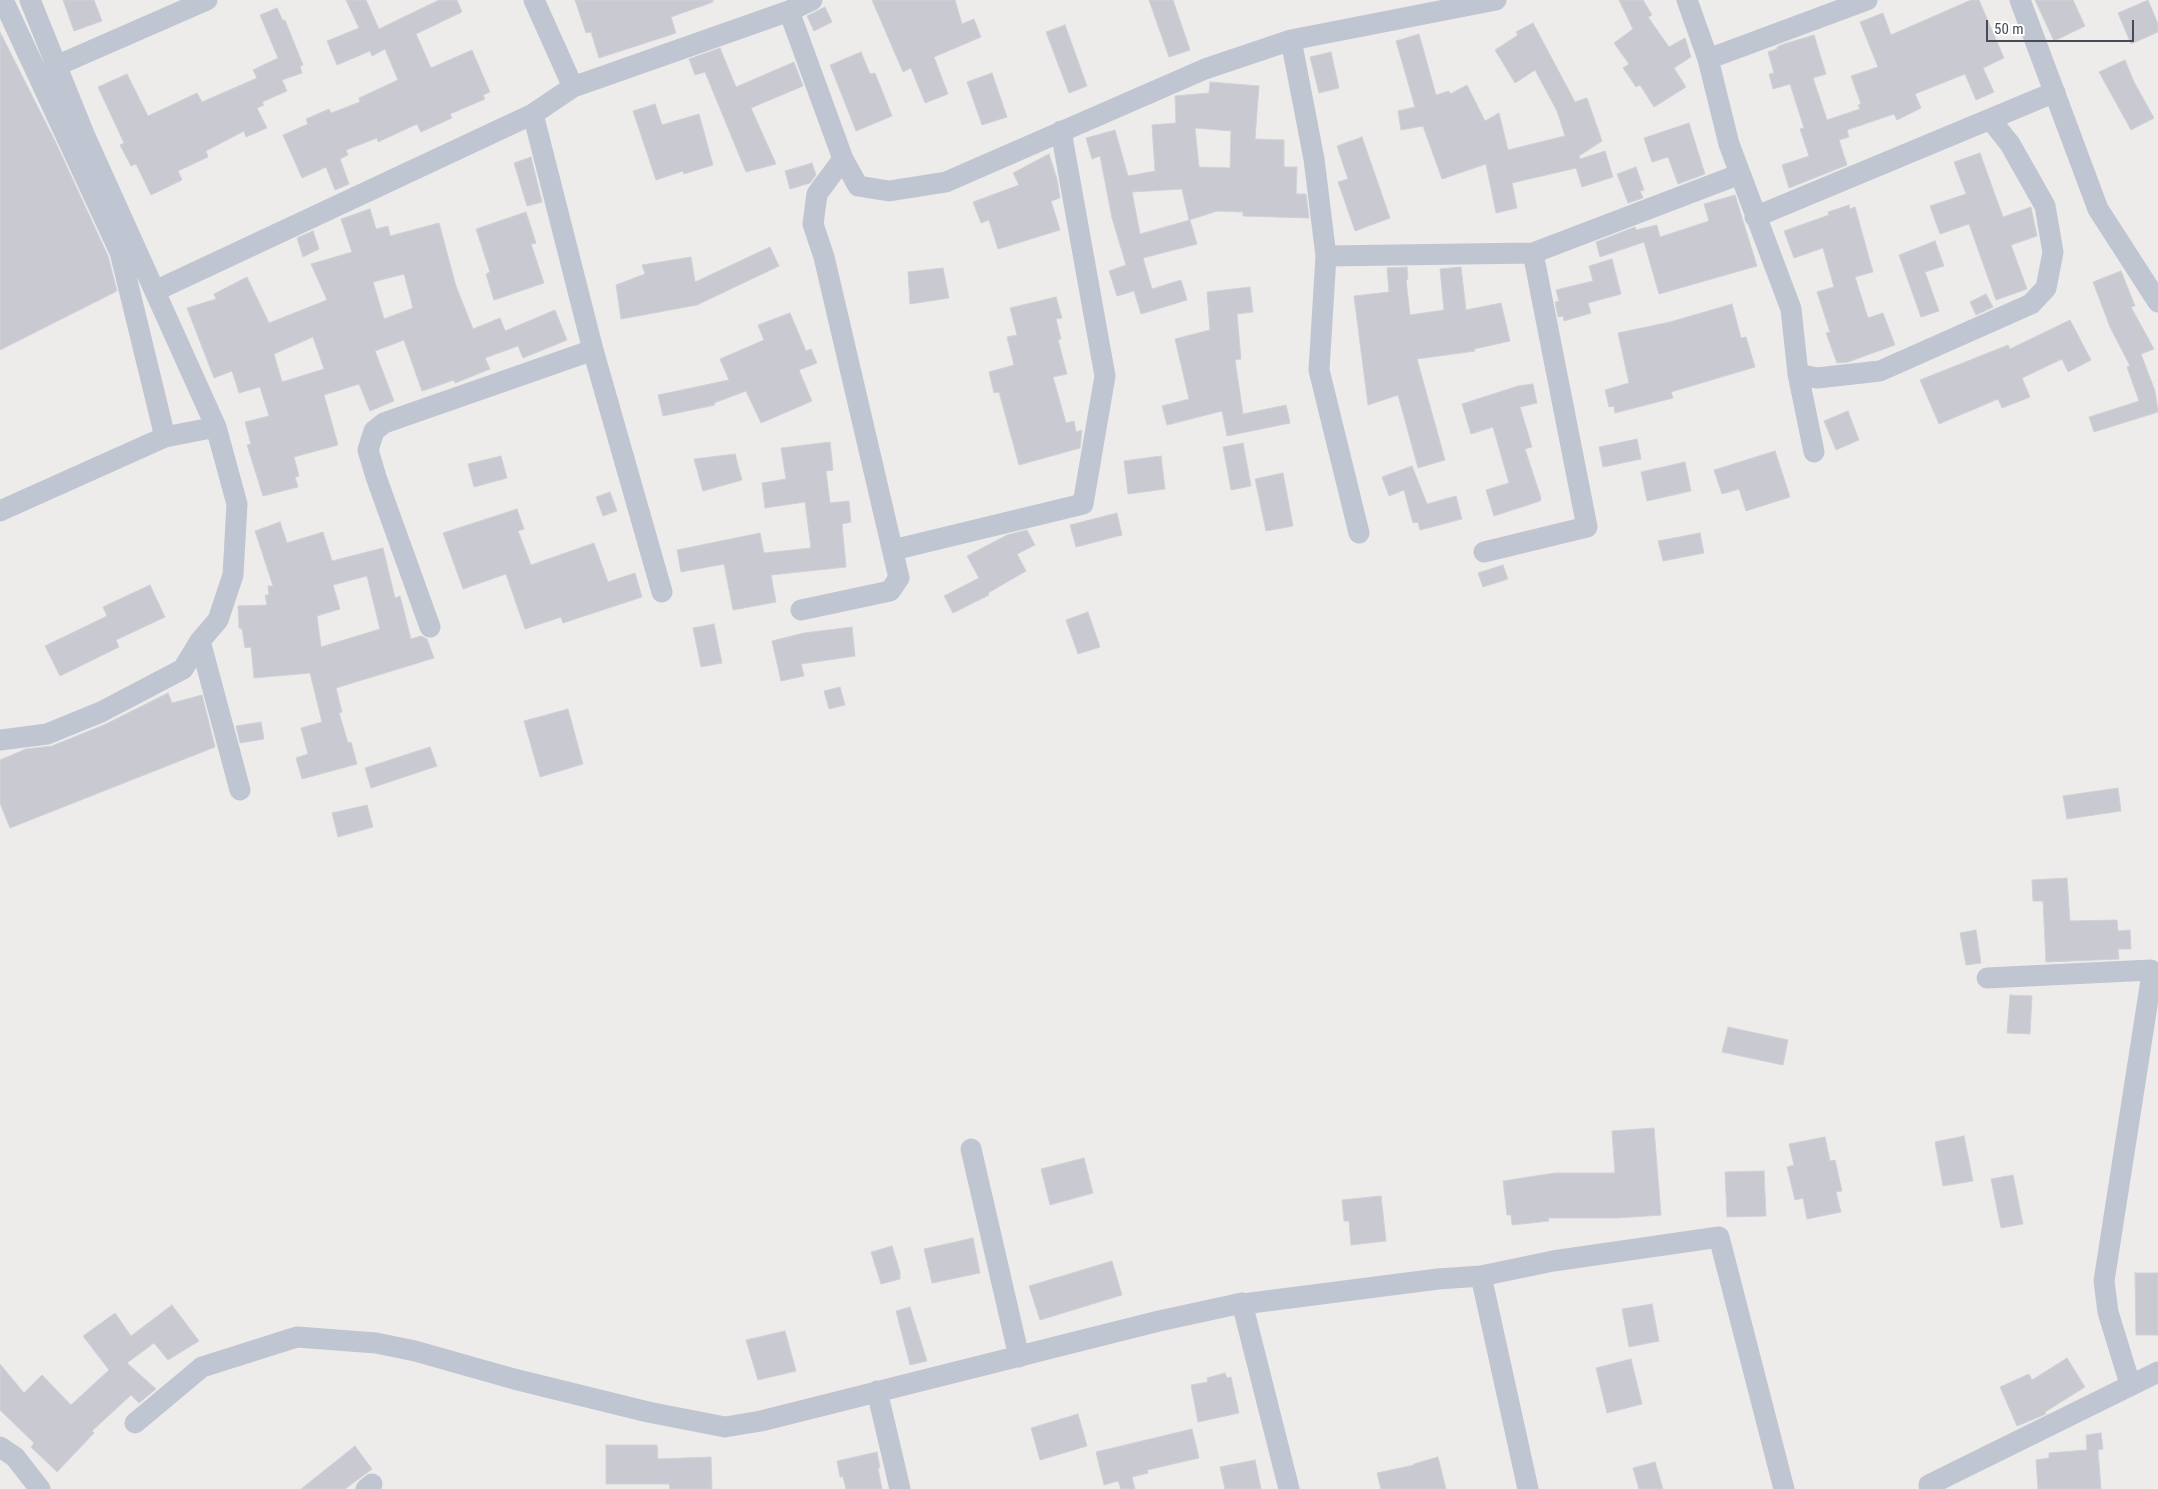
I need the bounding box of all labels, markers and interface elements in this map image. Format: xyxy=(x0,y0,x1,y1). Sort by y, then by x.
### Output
scale bar xyxy=(1988,10,2136,42)
text: 50 m xyxy=(1994,20,2024,38)

